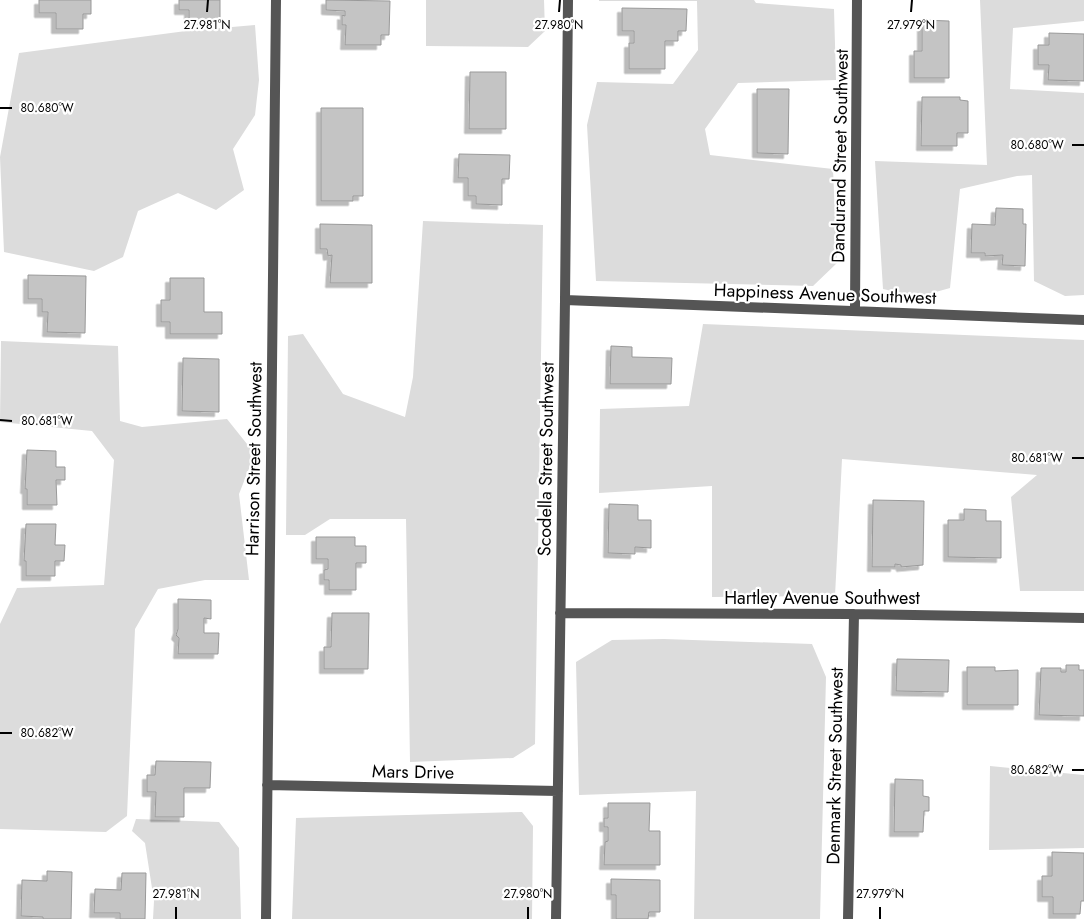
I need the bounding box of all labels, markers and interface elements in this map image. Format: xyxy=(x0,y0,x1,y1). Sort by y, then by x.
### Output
text: 27.981°N xyxy=(183,16,231,34)
text: 27.980°N xyxy=(535,16,583,34)
text: 27.979°N xyxy=(887,16,935,34)
street label: Dandurand Street Southwest xyxy=(825,48,855,263)
text: 80.680°W xyxy=(20,99,74,117)
text: 80.680°W xyxy=(1010,136,1064,154)
street label: Happiness Avenue Southwest xyxy=(713,277,937,311)
street label: Harrison Street Southwest xyxy=(239,361,269,556)
street label: Scodella Street Southwest xyxy=(531,361,561,556)
text: 80.681°W xyxy=(21,412,73,430)
text: 80.681°W xyxy=(1011,449,1063,467)
street label: Hartley Avenue Southwest xyxy=(724,585,920,611)
street label: Denmark Street Southwest xyxy=(820,667,850,865)
text: 80.682°W xyxy=(21,724,74,742)
street label: Mars Drive xyxy=(372,758,454,786)
text: 80.682°W xyxy=(1011,761,1064,779)
text: 27.981°N xyxy=(152,885,200,903)
text: 27.980°N xyxy=(504,885,552,903)
text: 27.979°N xyxy=(856,885,904,903)

